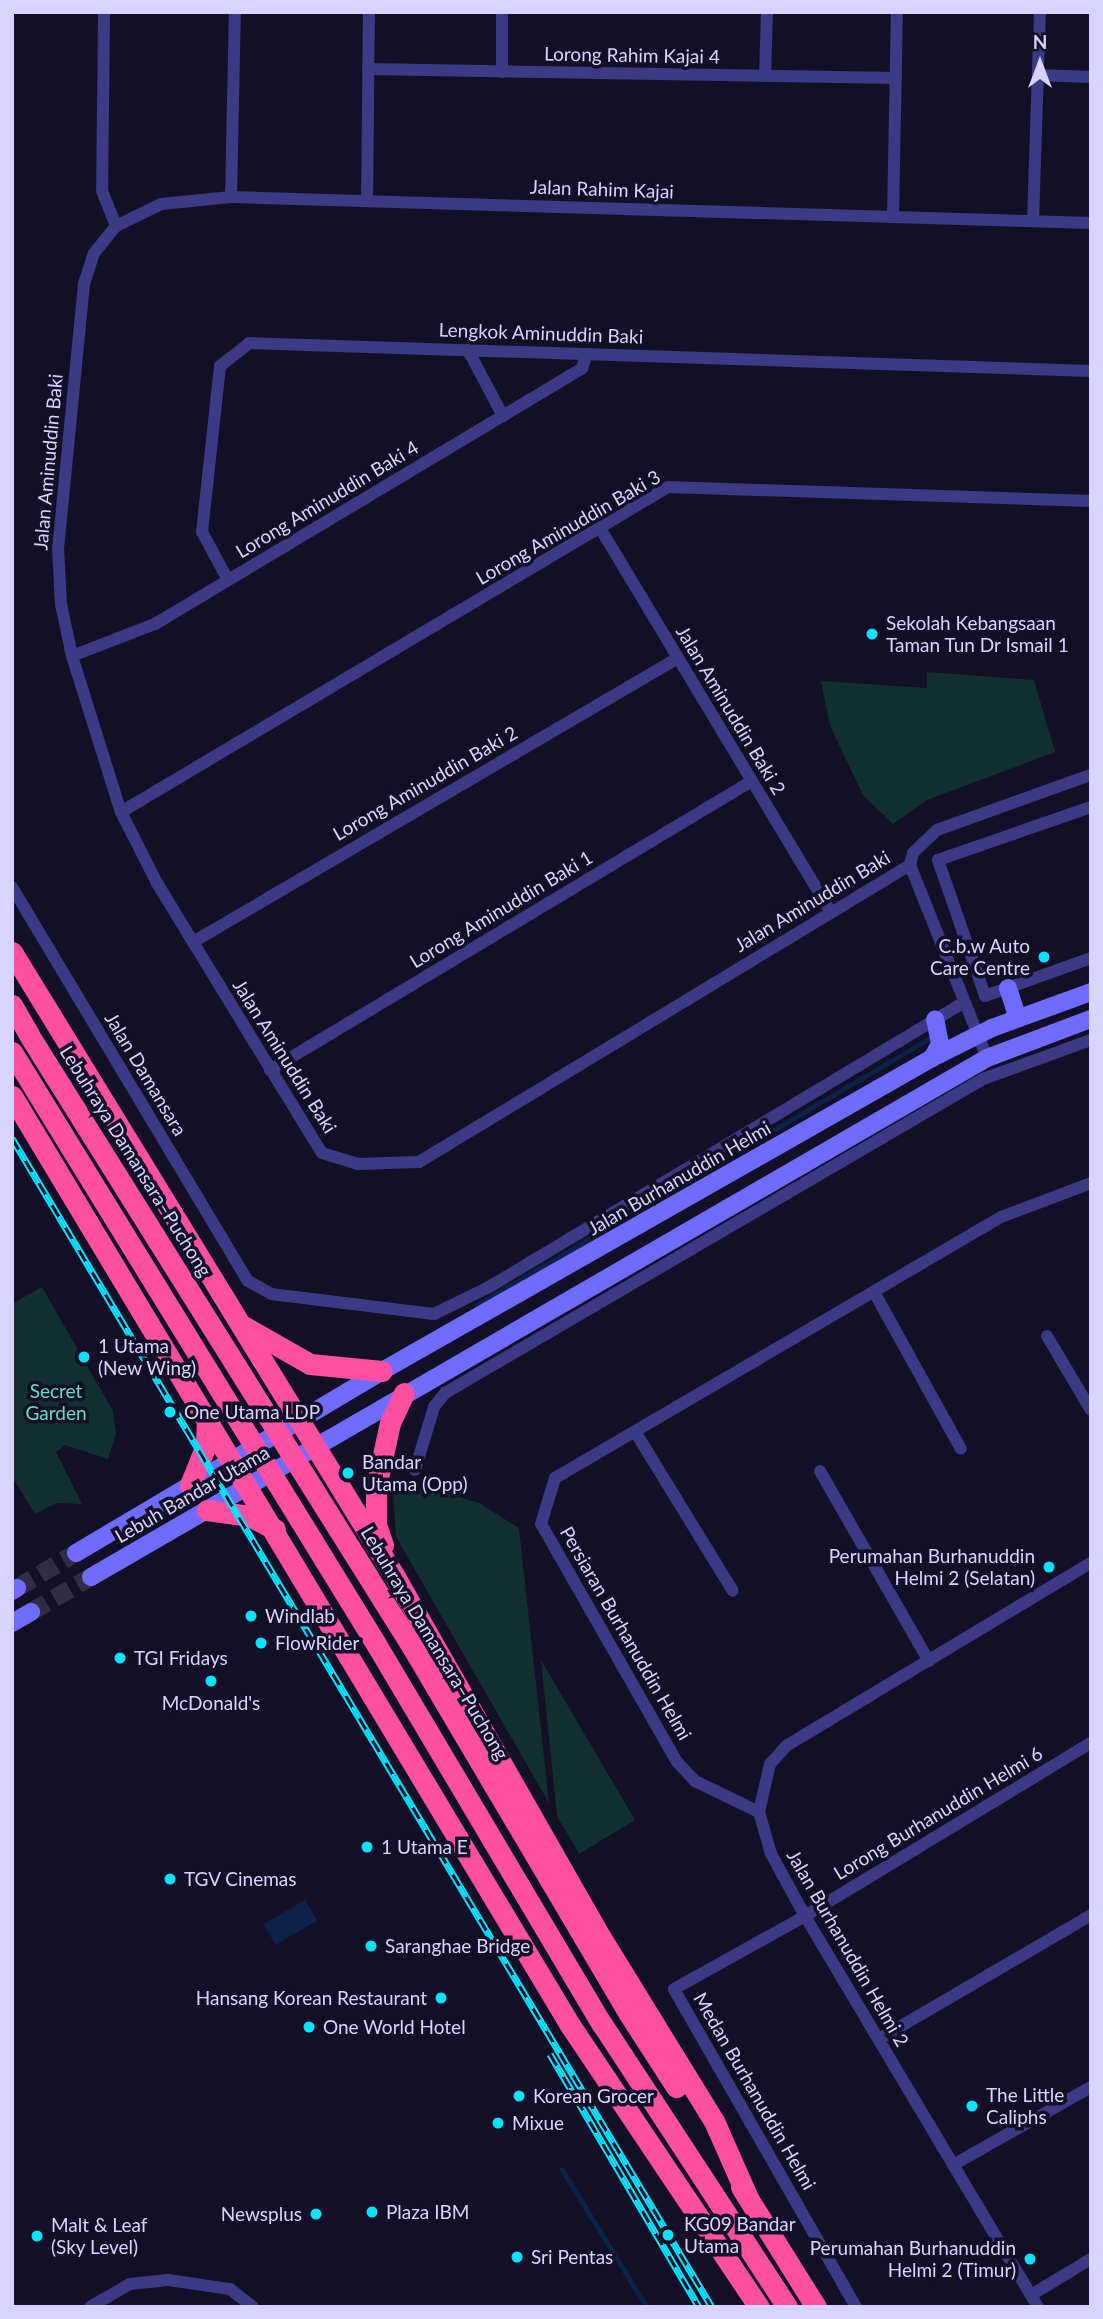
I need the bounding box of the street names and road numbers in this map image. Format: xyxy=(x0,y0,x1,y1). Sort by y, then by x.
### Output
street label: Lorong Rahim Kajai 4 xyxy=(544,42,720,68)
street label: Jalan Rahim Kajai xyxy=(530,175,674,203)
street label: Lengkok Aminuddin Baki xyxy=(438,318,644,348)
street label: Jalan Aminuddin Baki xyxy=(29,372,67,552)
street label: Lorong Aminuddin Baki 4 xyxy=(231,435,423,563)
street label: Lorong Aminuddin Baki 3 xyxy=(472,465,664,589)
street label: Jalan Aminuddin Baki 2 xyxy=(671,621,791,799)
street label: Lorong Aminuddin Baki 2 xyxy=(329,721,521,845)
street label: Lorong Aminuddin Baki 1 xyxy=(405,845,597,973)
street label: Jalan Aminuddin Baki xyxy=(730,845,894,957)
street label: Jalan Aminuddin Baki xyxy=(228,975,342,1137)
street label: Jalan Damansara xyxy=(100,1008,192,1140)
street label: Lebuhraya Damansara–Puchong xyxy=(55,1041,217,1281)
street label: Jalan Burhanuddin Helmi xyxy=(583,1116,775,1240)
street label: Lebuh Bandar Utama xyxy=(111,1440,273,1548)
street label: Lebuhraya Damansara–Puchong xyxy=(356,1522,514,1764)
street label: Persiaran Burhanuddin Helmi xyxy=(555,1522,697,1744)
street label: Lorong Burhanuddin Helmi 6 xyxy=(830,1742,1046,1884)
street label: Jalan Burhanuddin Helmi 2 xyxy=(782,1846,914,2050)
street label: Medan Burhanuddin Helmi xyxy=(689,1988,821,2194)

